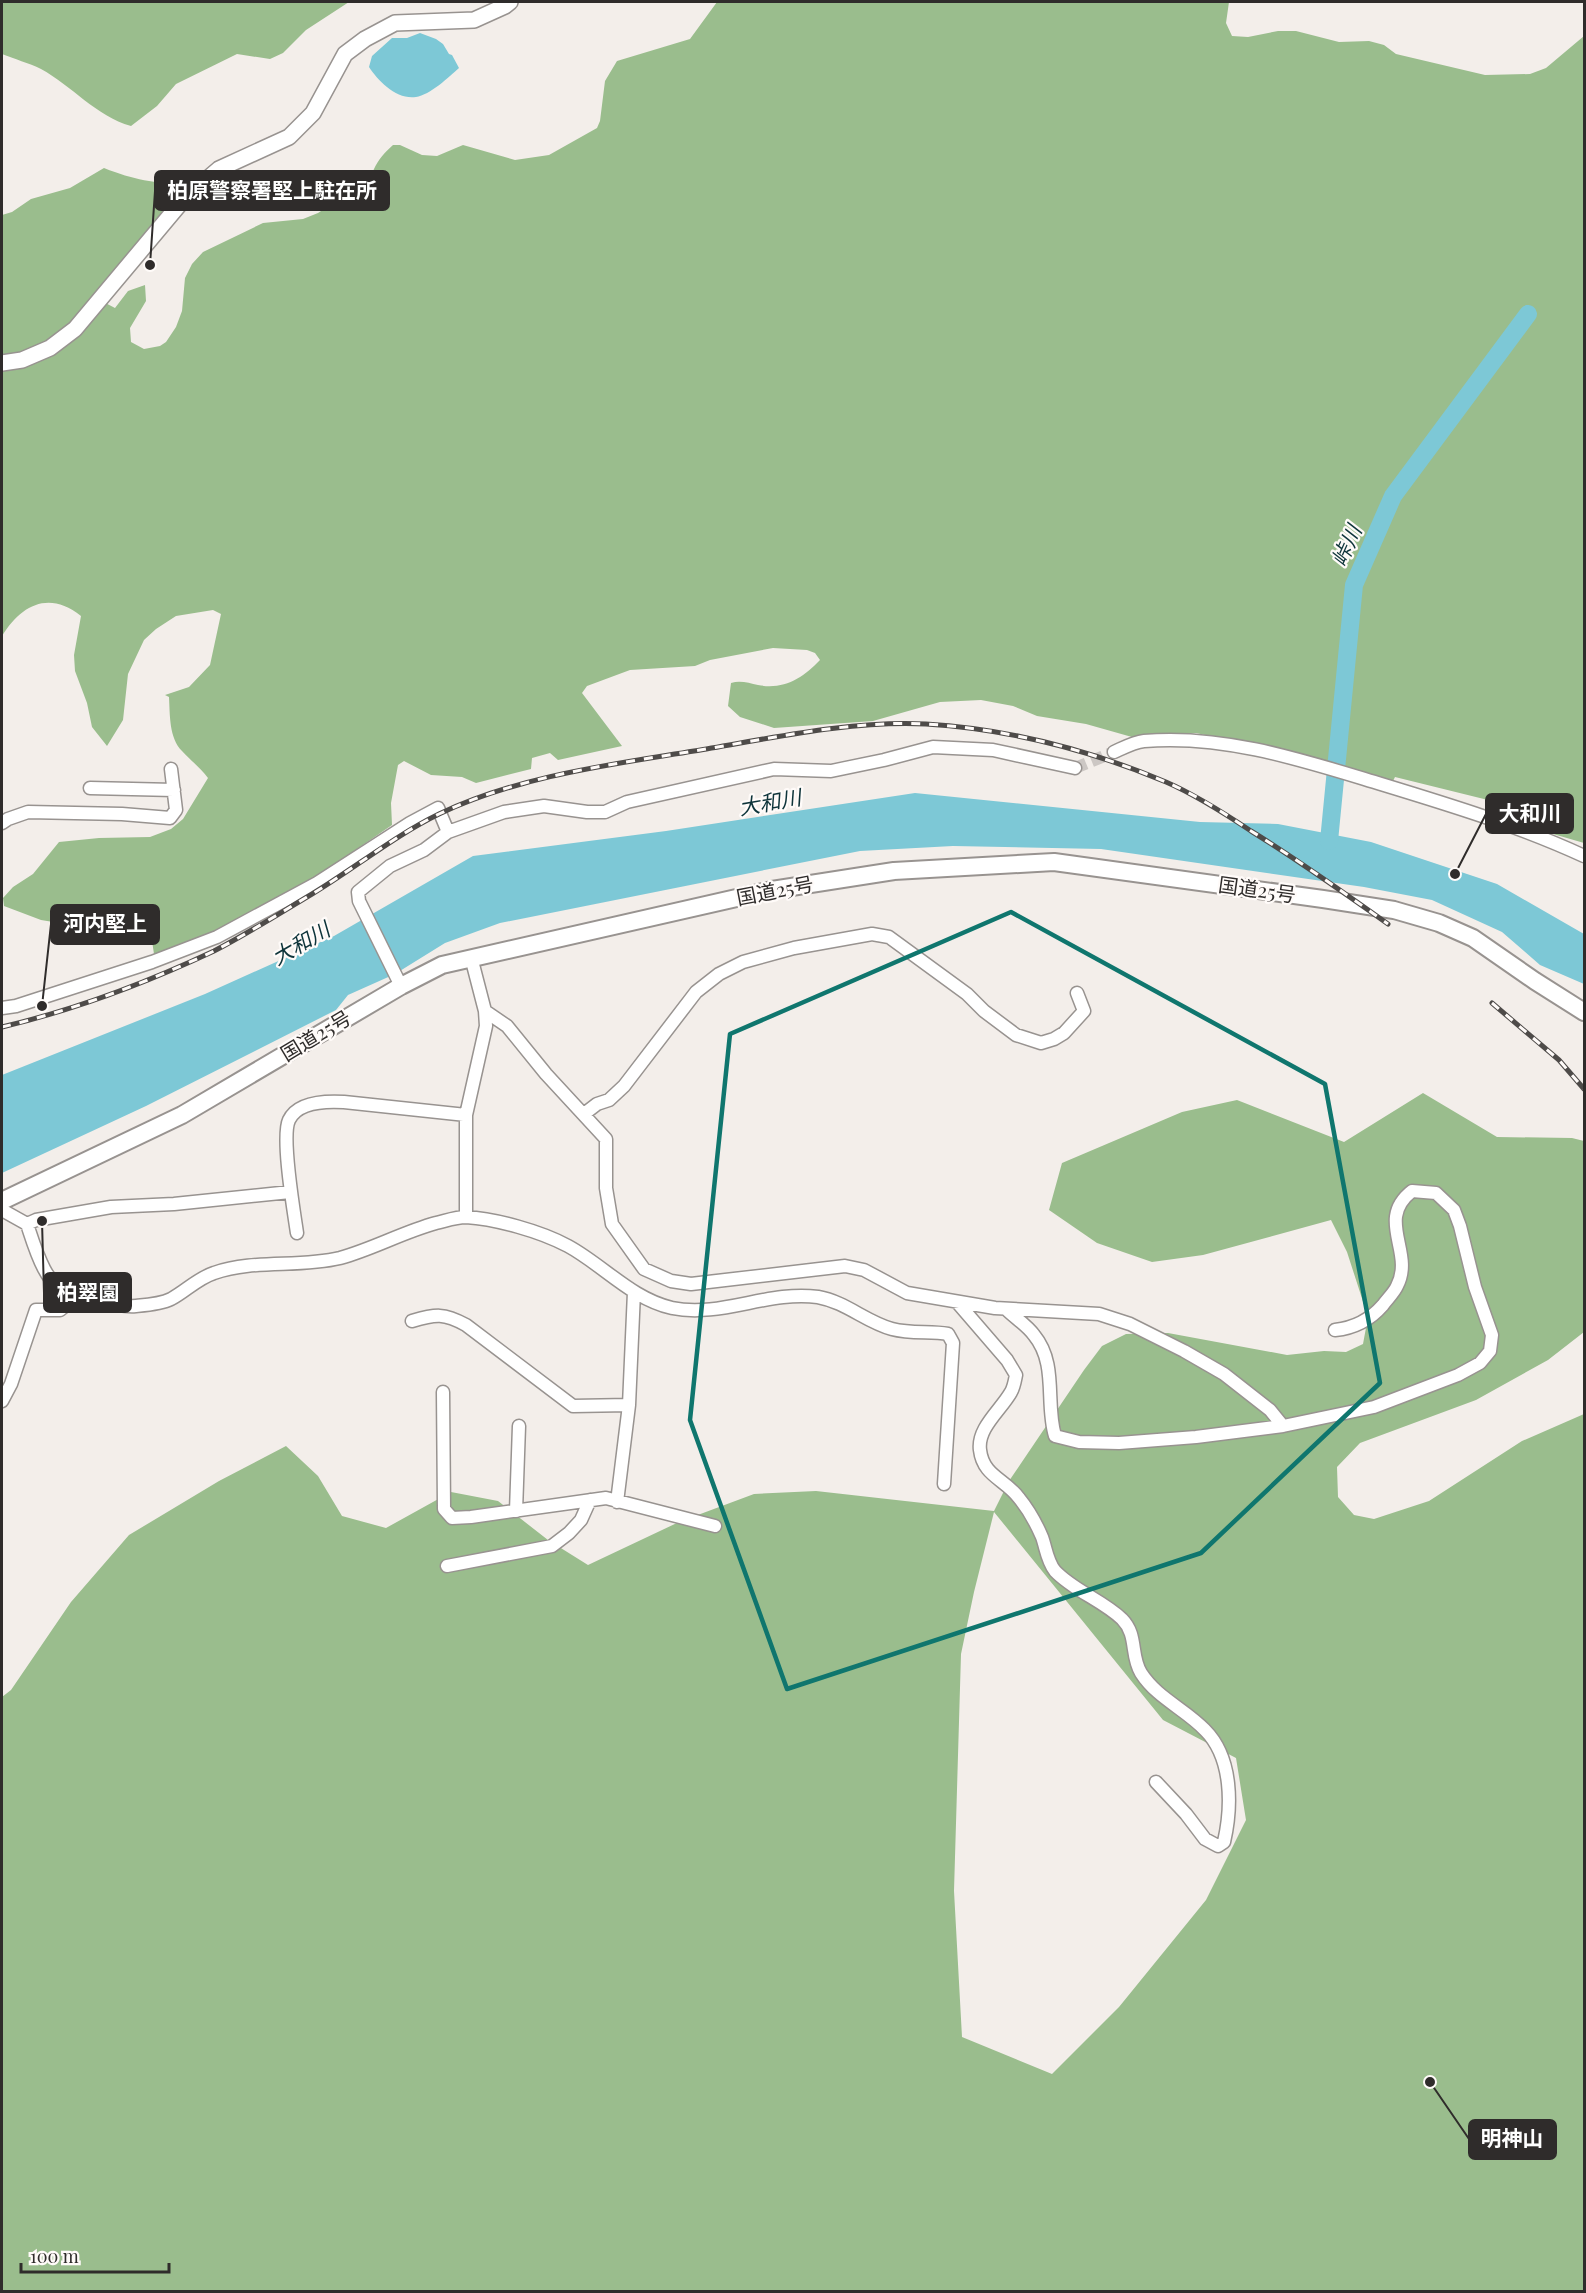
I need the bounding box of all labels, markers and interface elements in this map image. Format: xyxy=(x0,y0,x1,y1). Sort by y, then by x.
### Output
callout: 柏原警察署堅上駐在所 xyxy=(155,171,389,210)
text: 柏原警察署堅上駐在所 xyxy=(167,175,377,203)
water label: 峠川 xyxy=(1324,518,1367,570)
water label: 大和川 xyxy=(736,781,805,820)
callout: 大和川 xyxy=(1486,794,1573,833)
text: 大和川 xyxy=(1499,798,1562,826)
street label: 国道25号 xyxy=(734,869,816,910)
street label: 国道25号 xyxy=(1217,870,1298,907)
callout: 河内堅上 xyxy=(51,905,159,944)
text: 河内堅上 xyxy=(63,908,147,936)
water label: 大和川 xyxy=(266,913,336,970)
street label: 国道25号 xyxy=(275,1003,356,1066)
callout: 柏翠園 xyxy=(44,1273,131,1312)
text: 柏翠園 xyxy=(57,1277,120,1305)
callout: 明神山 xyxy=(1469,2120,1556,2159)
text: 明神山 xyxy=(1481,2123,1544,2151)
scale bar xyxy=(21,2236,170,2274)
text: 100 m xyxy=(30,2244,79,2268)

